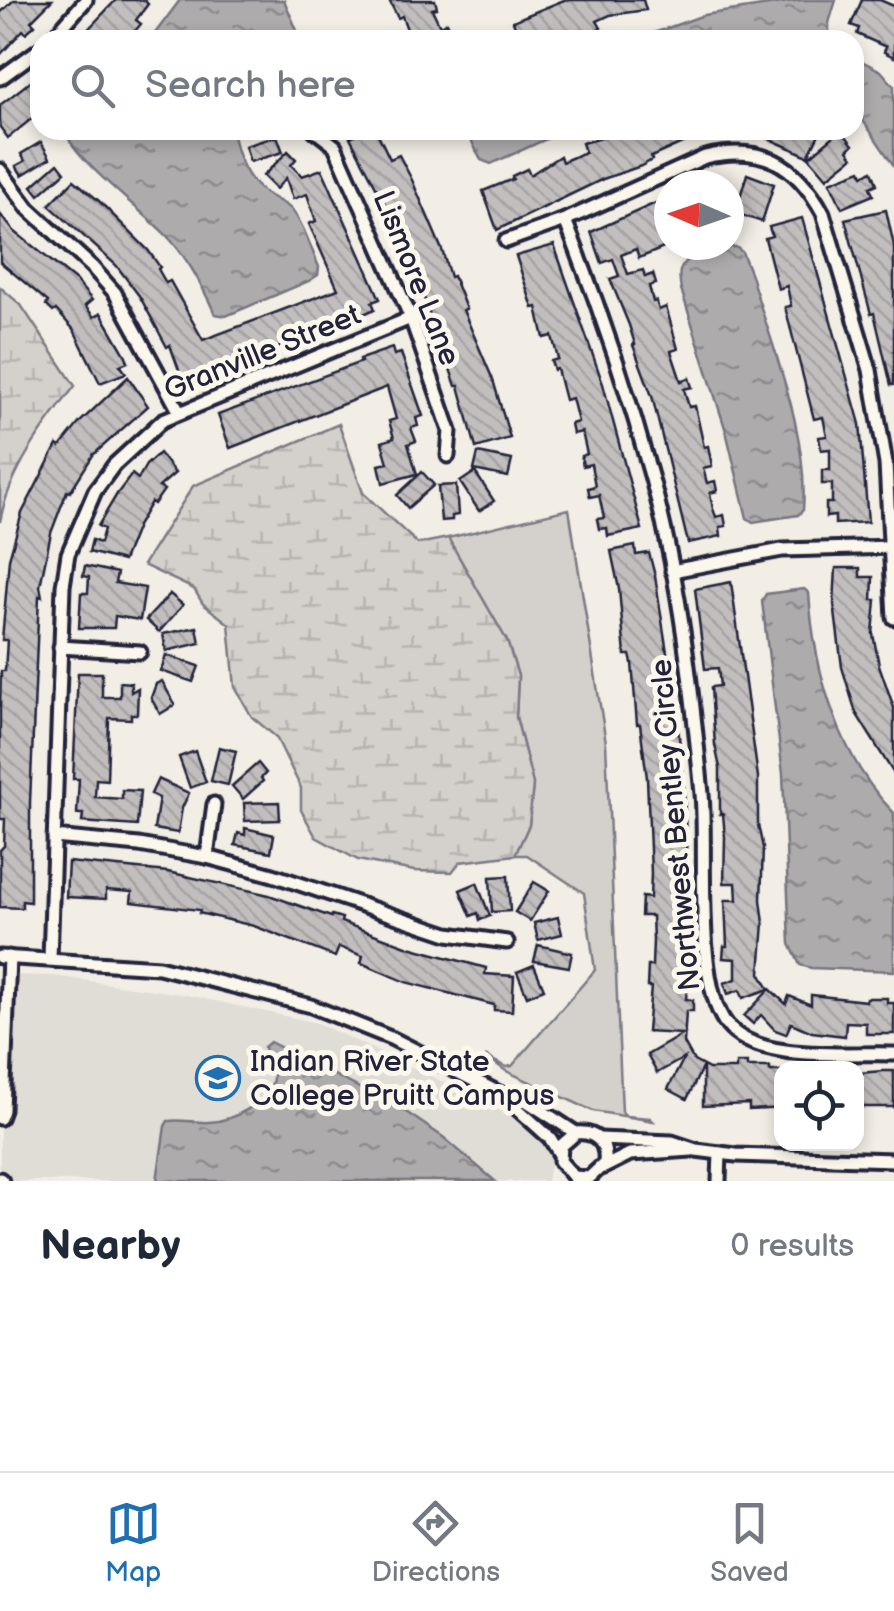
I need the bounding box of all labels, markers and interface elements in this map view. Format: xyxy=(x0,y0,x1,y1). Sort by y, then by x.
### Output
search box xyxy=(30,30,864,140)
icon: search xyxy=(65,58,120,113)
text: Search here xyxy=(145,63,356,108)
north arrow xyxy=(654,170,744,260)
street label: Lismore Lane xyxy=(365,186,467,371)
street label: Granville Street xyxy=(159,297,366,409)
street label: Northwest Bentley Circle xyxy=(644,657,708,992)
place label: Indian River State College Pruitt Campus xyxy=(250,1044,554,1114)
school or university icon: Indian River State College Pruitt Campus xyxy=(195,1055,241,1101)
map controls xyxy=(774,1061,864,1151)
button: locate xyxy=(774,1061,864,1151)
text: Nearby xyxy=(40,1221,180,1272)
text: 0 results xyxy=(731,1227,854,1266)
tab: Map xyxy=(105,1496,161,1589)
tab: Directions xyxy=(371,1496,500,1589)
tab: Saved xyxy=(710,1496,789,1589)

